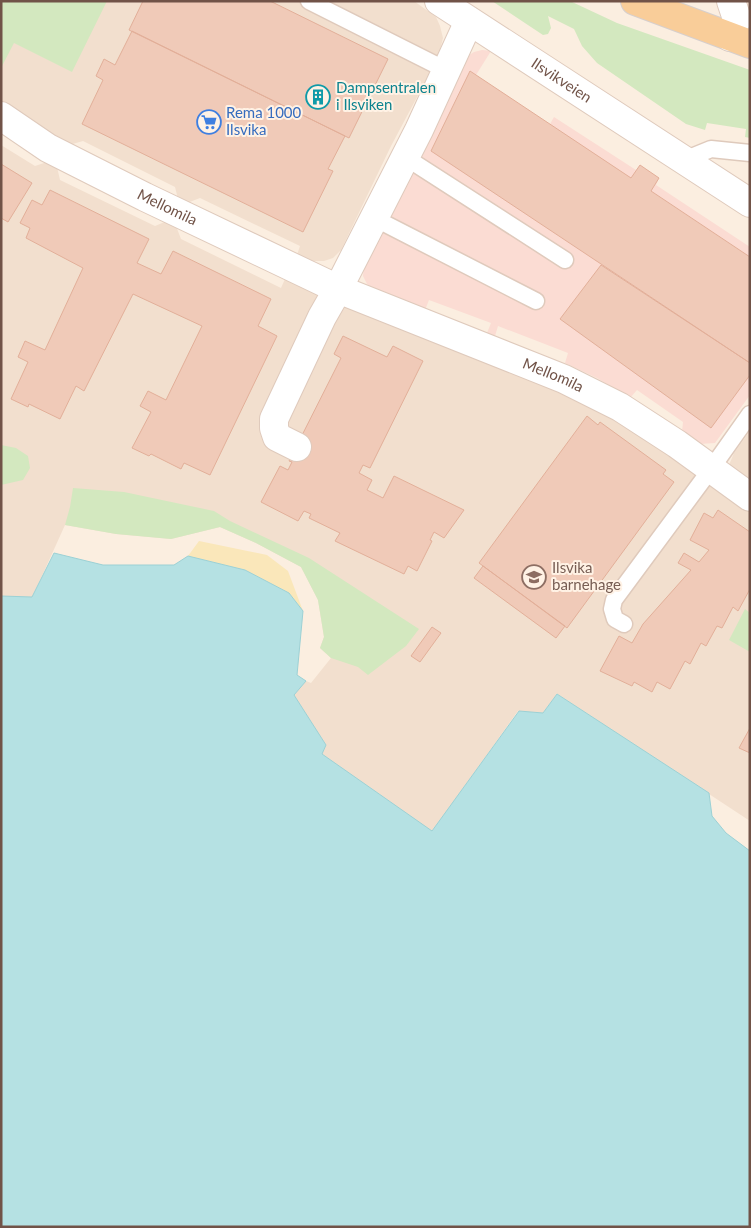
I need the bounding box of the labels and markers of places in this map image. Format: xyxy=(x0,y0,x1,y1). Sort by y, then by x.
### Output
place label: Dampsentralen i Ilsviken xyxy=(336,78,436,113)
building icon: Dampsentralen i Ilsviken xyxy=(305,84,331,110)
place label: Rema 1000 Ilsvika xyxy=(226,103,302,138)
supermarket icon: Rema 1000 Ilsvika xyxy=(196,109,222,135)
place label: Ilsvika barnehage xyxy=(552,558,621,593)
school or university icon: Ilsvika barnehage xyxy=(521,564,547,590)

